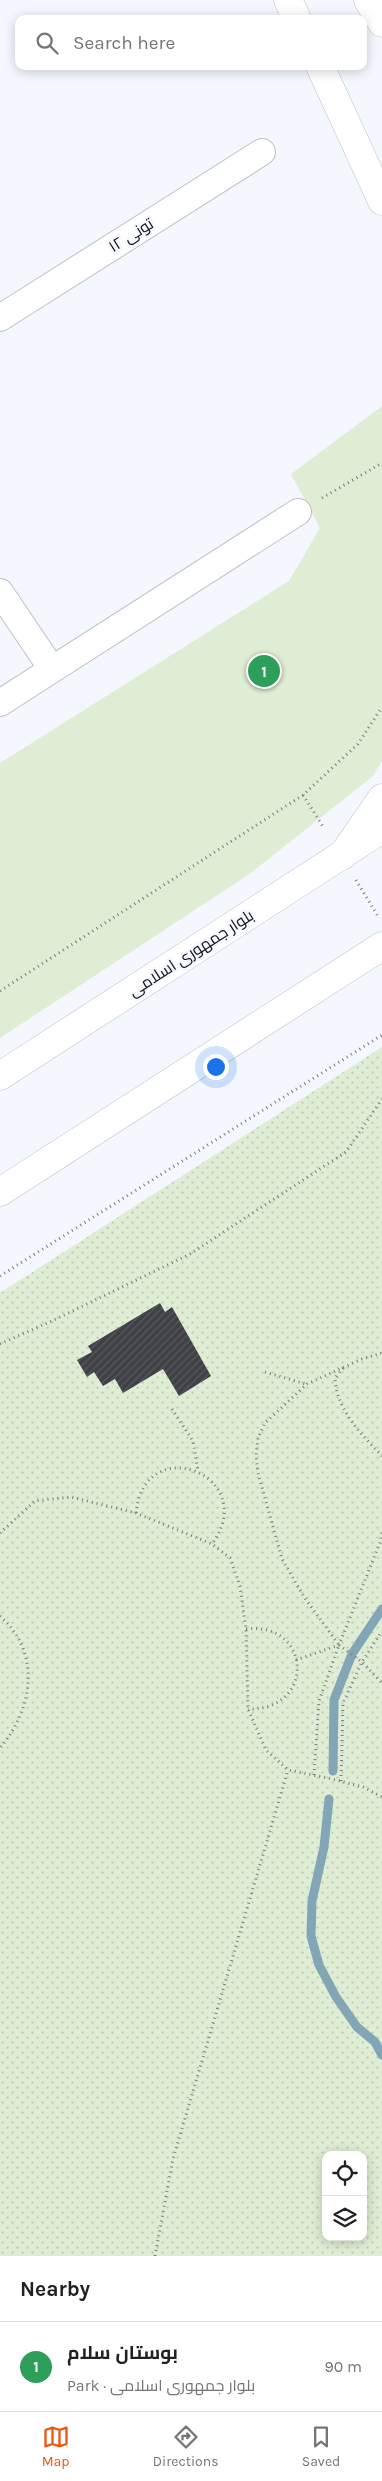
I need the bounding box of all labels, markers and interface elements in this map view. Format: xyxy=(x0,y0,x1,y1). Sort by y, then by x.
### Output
search box xyxy=(15,15,367,70)
icon: search xyxy=(33,29,61,57)
text: Search here xyxy=(73,32,175,54)
street label: تونی ۱۲ xyxy=(105,214,158,257)
pin: 1 xyxy=(248,652,280,690)
street label: بلوار جمهوری اسلامی xyxy=(125,905,258,1001)
your location xyxy=(203,1054,229,1080)
map controls xyxy=(322,2151,367,2241)
button: locate xyxy=(322,2151,367,2196)
button: layers xyxy=(322,2196,367,2241)
text: Nearby xyxy=(20,2277,90,2301)
text: بوستان سلام xyxy=(67,2342,178,2364)
text: 1 xyxy=(33,2357,39,2376)
text: 90 m xyxy=(324,2357,362,2376)
text: Park · بلوار جمهوری اسلامی xyxy=(67,2376,255,2395)
tab: Map xyxy=(42,2423,70,2470)
tab: Directions xyxy=(153,2423,219,2470)
tab: Saved xyxy=(302,2423,340,2470)

